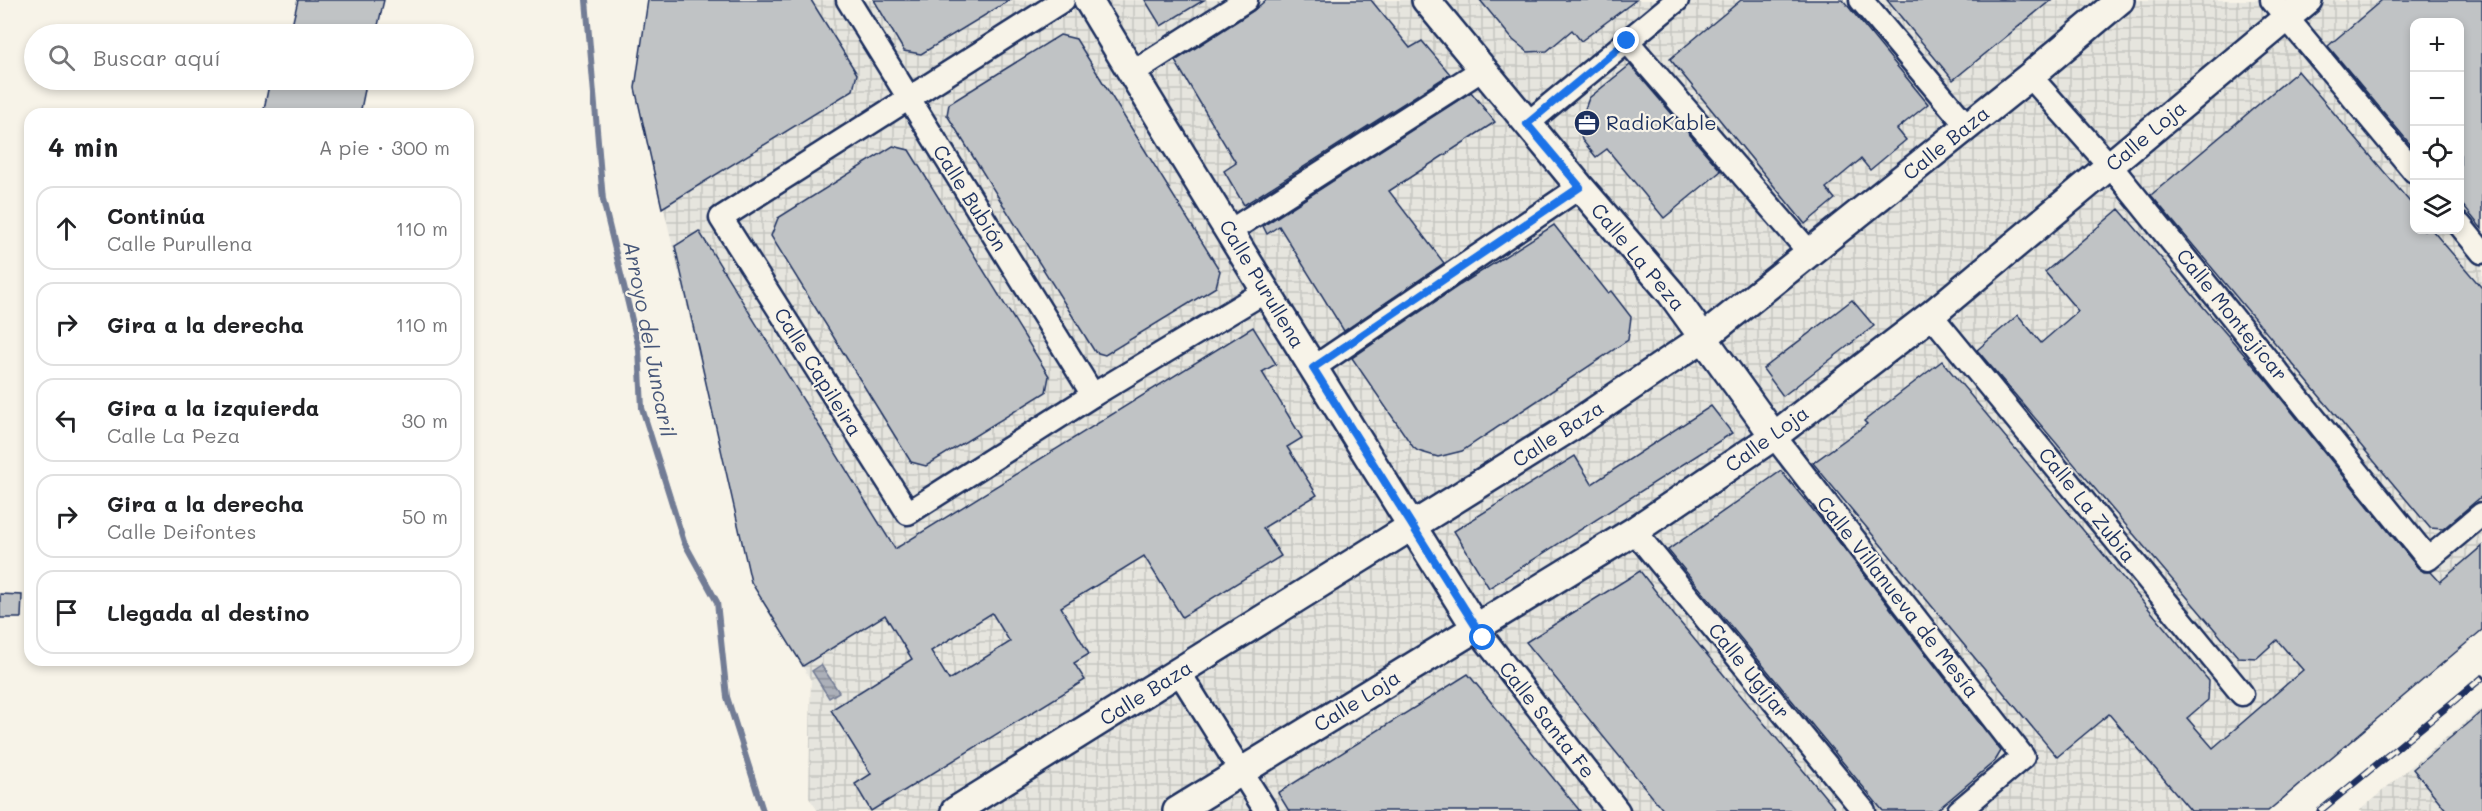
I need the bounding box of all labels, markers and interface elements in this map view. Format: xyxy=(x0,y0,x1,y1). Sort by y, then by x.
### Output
map controls xyxy=(2410,18,2464,234)
button: + xyxy=(2410,18,2464,72)
search box xyxy=(24,24,474,90)
route end xyxy=(1613,27,1639,53)
icon: search xyxy=(45,41,78,74)
text: Buscar aquí xyxy=(93,43,221,72)
button: − xyxy=(2410,72,2464,126)
street label: Calle Loja xyxy=(2100,94,2191,176)
street label: Calle Baza xyxy=(1897,99,1994,185)
office icon: RadioKable xyxy=(1572,108,1602,138)
place label: RadioKable xyxy=(1606,109,1717,135)
button: locate xyxy=(2410,126,2464,180)
text: 4 min xyxy=(48,130,118,164)
text: A pie · 300 m xyxy=(319,134,450,160)
street label: Calle Bubión xyxy=(928,139,1014,256)
button: layers xyxy=(2410,180,2464,234)
street label: Calle La Peza xyxy=(1586,197,1692,316)
text: Continúa xyxy=(107,201,205,230)
icon: ahead xyxy=(50,212,83,245)
street label: Calle Purullena xyxy=(1214,214,1312,353)
text: 110 m xyxy=(395,215,448,241)
text: Calle Purullena xyxy=(107,230,253,256)
water label: Arroyo del Juncaril xyxy=(618,239,683,440)
street label: Calle Montejícar xyxy=(2171,243,2294,386)
street label: Calle Capileira xyxy=(769,302,869,441)
icon: right xyxy=(50,308,83,341)
text: Gira a la derecha xyxy=(107,310,304,339)
text: 110 m xyxy=(395,311,448,337)
text: Gira a la izquierda xyxy=(107,393,319,422)
street label: Calle Baza xyxy=(1507,394,1608,472)
street label: Calle Loja xyxy=(1719,399,1813,477)
icon: left xyxy=(50,404,83,437)
text: 30 m xyxy=(402,407,448,433)
text: Calle La Peza xyxy=(107,422,240,448)
street label: Calle La Zubia xyxy=(2033,442,2142,567)
text: Gira a la derecha xyxy=(107,489,304,518)
street label: Calle Villanueva de Mesía xyxy=(1812,490,1986,703)
icon: right xyxy=(50,500,83,533)
text: 50 m xyxy=(402,503,448,529)
text: Calle Deifontes xyxy=(107,518,256,544)
icon: arrive xyxy=(50,596,83,629)
text: Llegada al destino xyxy=(107,598,309,627)
street label: Calle Ugíjar xyxy=(1703,617,1796,724)
route start xyxy=(1469,624,1495,650)
street label: Calle Baza xyxy=(1094,654,1196,731)
street label: Calle Santa Fe xyxy=(1494,656,1602,783)
street label: Calle Loja xyxy=(1308,663,1405,737)

